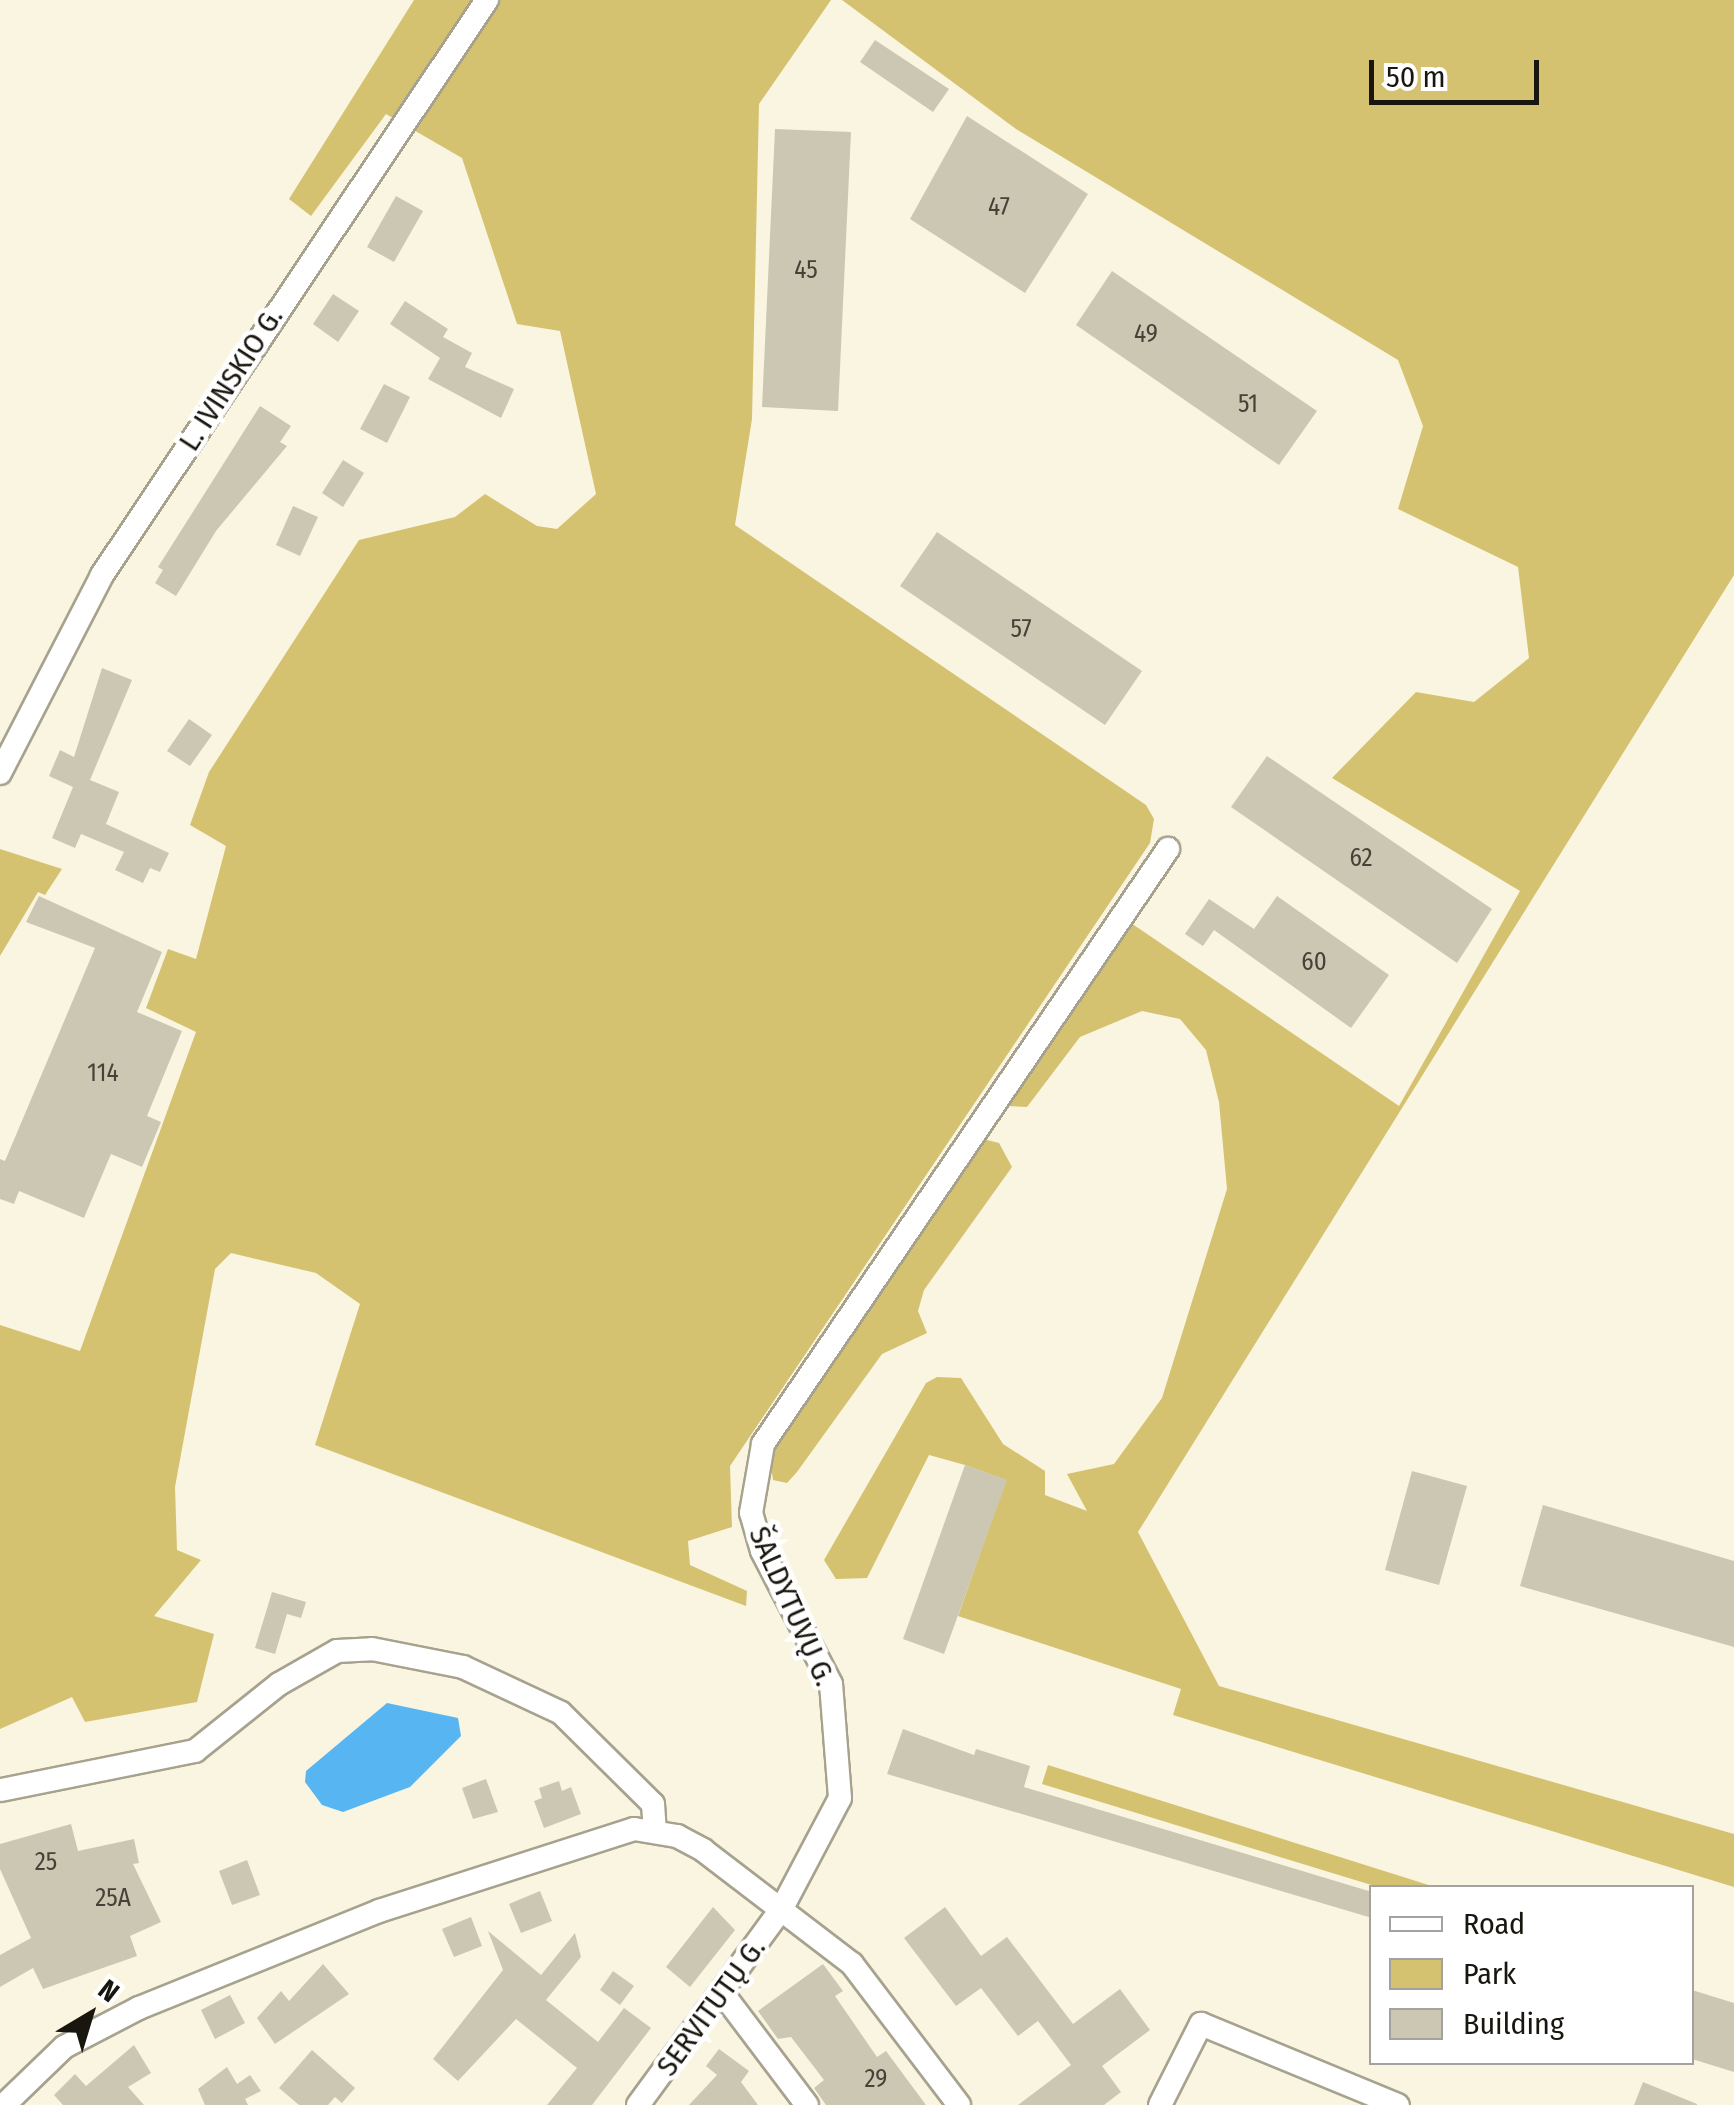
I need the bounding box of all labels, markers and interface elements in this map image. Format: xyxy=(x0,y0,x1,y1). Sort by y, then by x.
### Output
scale bar xyxy=(1374,40,1544,102)
text: 50 m xyxy=(1386,59,1446,95)
house number: 47 xyxy=(988,192,1010,222)
house number: 45 xyxy=(794,255,818,285)
street label: L. IVINSKIO G. xyxy=(171,300,291,458)
house number: 49 xyxy=(1134,319,1158,349)
house number: 51 xyxy=(1238,389,1258,419)
house number: 57 xyxy=(1010,614,1032,644)
house number: 62 xyxy=(1349,843,1373,873)
house number: 60 xyxy=(1301,947,1327,977)
house number: 114 xyxy=(87,1058,119,1088)
street label: ŠALDYTUVŲ G. xyxy=(741,1521,843,1691)
house number: 25 xyxy=(35,1847,57,1877)
house number: 25A xyxy=(95,1883,131,1913)
legend xyxy=(1369,1885,1694,2065)
text: Road xyxy=(1463,1906,1525,1942)
street label: SERVITUTŲ G. xyxy=(649,1931,773,2083)
text: Park xyxy=(1463,1956,1516,1992)
north arrow xyxy=(40,1965,140,2065)
text: N xyxy=(92,1973,126,2009)
text: Building xyxy=(1463,2006,1564,2042)
house number: 29 xyxy=(865,2064,887,2094)

